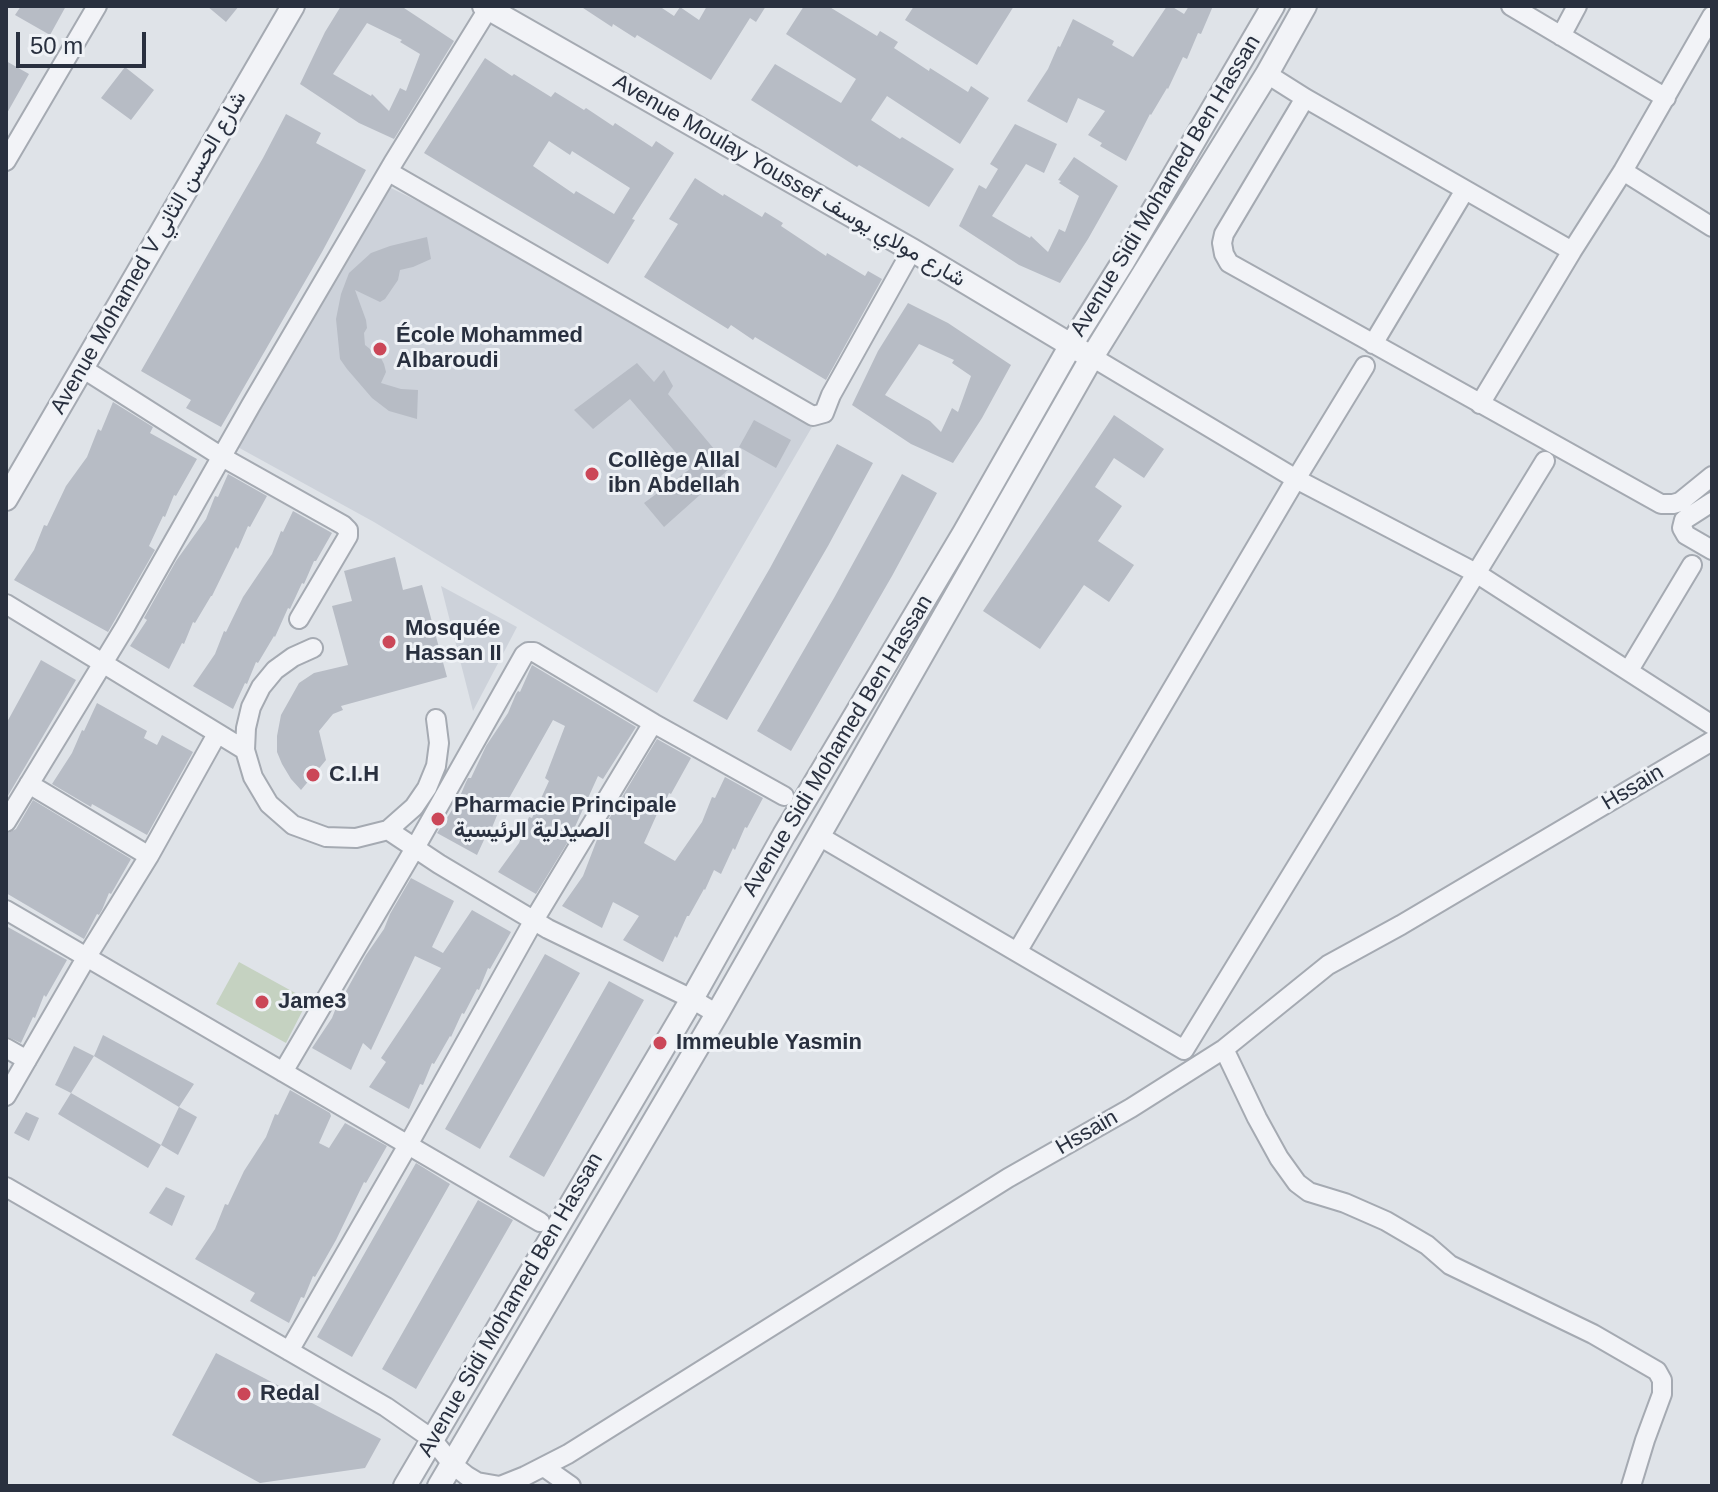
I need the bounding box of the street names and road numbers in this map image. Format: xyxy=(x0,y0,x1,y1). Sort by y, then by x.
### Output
street label: Avenue Sidi Mohamed Ben Hassan xyxy=(1065,31,1267,341)
street label: Avenue Moulay Youssef شارع مولاي يوسف xyxy=(608,69,970,293)
street label: Avenue Mohamed V شارع الحسن الثاني xyxy=(45,87,253,419)
street label: Avenue Sidi Mohamed Ben Hassan xyxy=(737,591,939,901)
street label: Hssain xyxy=(1597,759,1669,817)
street label: Hssain xyxy=(1051,1105,1123,1161)
street label: Avenue Sidi Mohamed Ben Hassan xyxy=(413,1148,609,1462)

